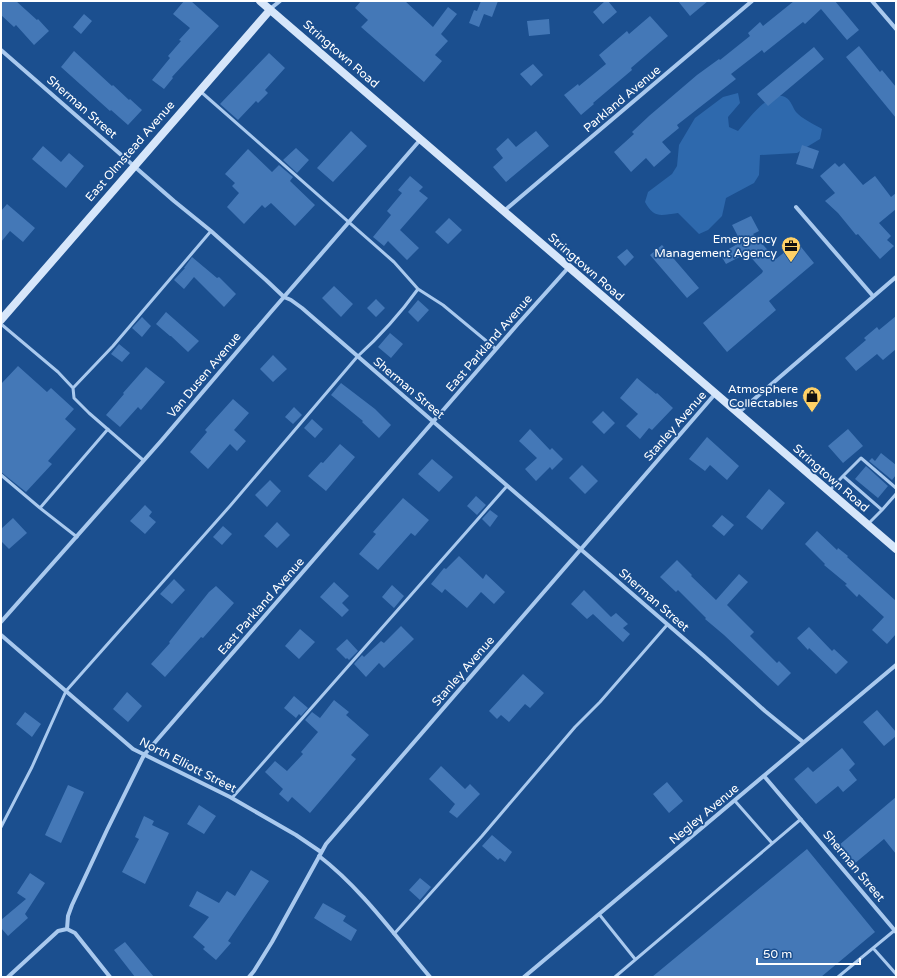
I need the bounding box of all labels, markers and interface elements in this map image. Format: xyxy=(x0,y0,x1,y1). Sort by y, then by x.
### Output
street label: Stringtown Road xyxy=(300,17,382,91)
street label: Parkland Avenue xyxy=(581,63,664,135)
street label: Sherman Street xyxy=(44,73,120,142)
street label: East Olmstead Avenue xyxy=(82,98,178,204)
street label: Stringtown Road xyxy=(545,230,627,304)
place label: Emergency Management Agency xyxy=(654,232,778,260)
office icon: Emergency Management Agency xyxy=(780,235,802,263)
street label: East Parkland Avenue xyxy=(443,291,535,394)
street label: Van Dusen Avenue xyxy=(164,329,244,420)
street label: Sherman Street xyxy=(371,354,448,422)
place label: Atmosphere Collectables xyxy=(728,382,798,410)
shop icon: Atmosphere Collectables xyxy=(801,385,823,413)
street label: Stanley Avenue xyxy=(641,388,709,464)
street label: Stringtown Road xyxy=(790,441,872,515)
street label: East Parkland Avenue xyxy=(215,554,307,657)
street label: Sherman Street xyxy=(616,566,692,635)
street label: Stanley Avenue xyxy=(429,633,497,709)
street label: North Elliott Street xyxy=(137,735,239,796)
street label: Negley Avenue xyxy=(667,781,742,847)
street label: Sherman Street xyxy=(820,828,888,905)
scale bar xyxy=(757,940,860,966)
text: 50 m xyxy=(763,947,792,961)

